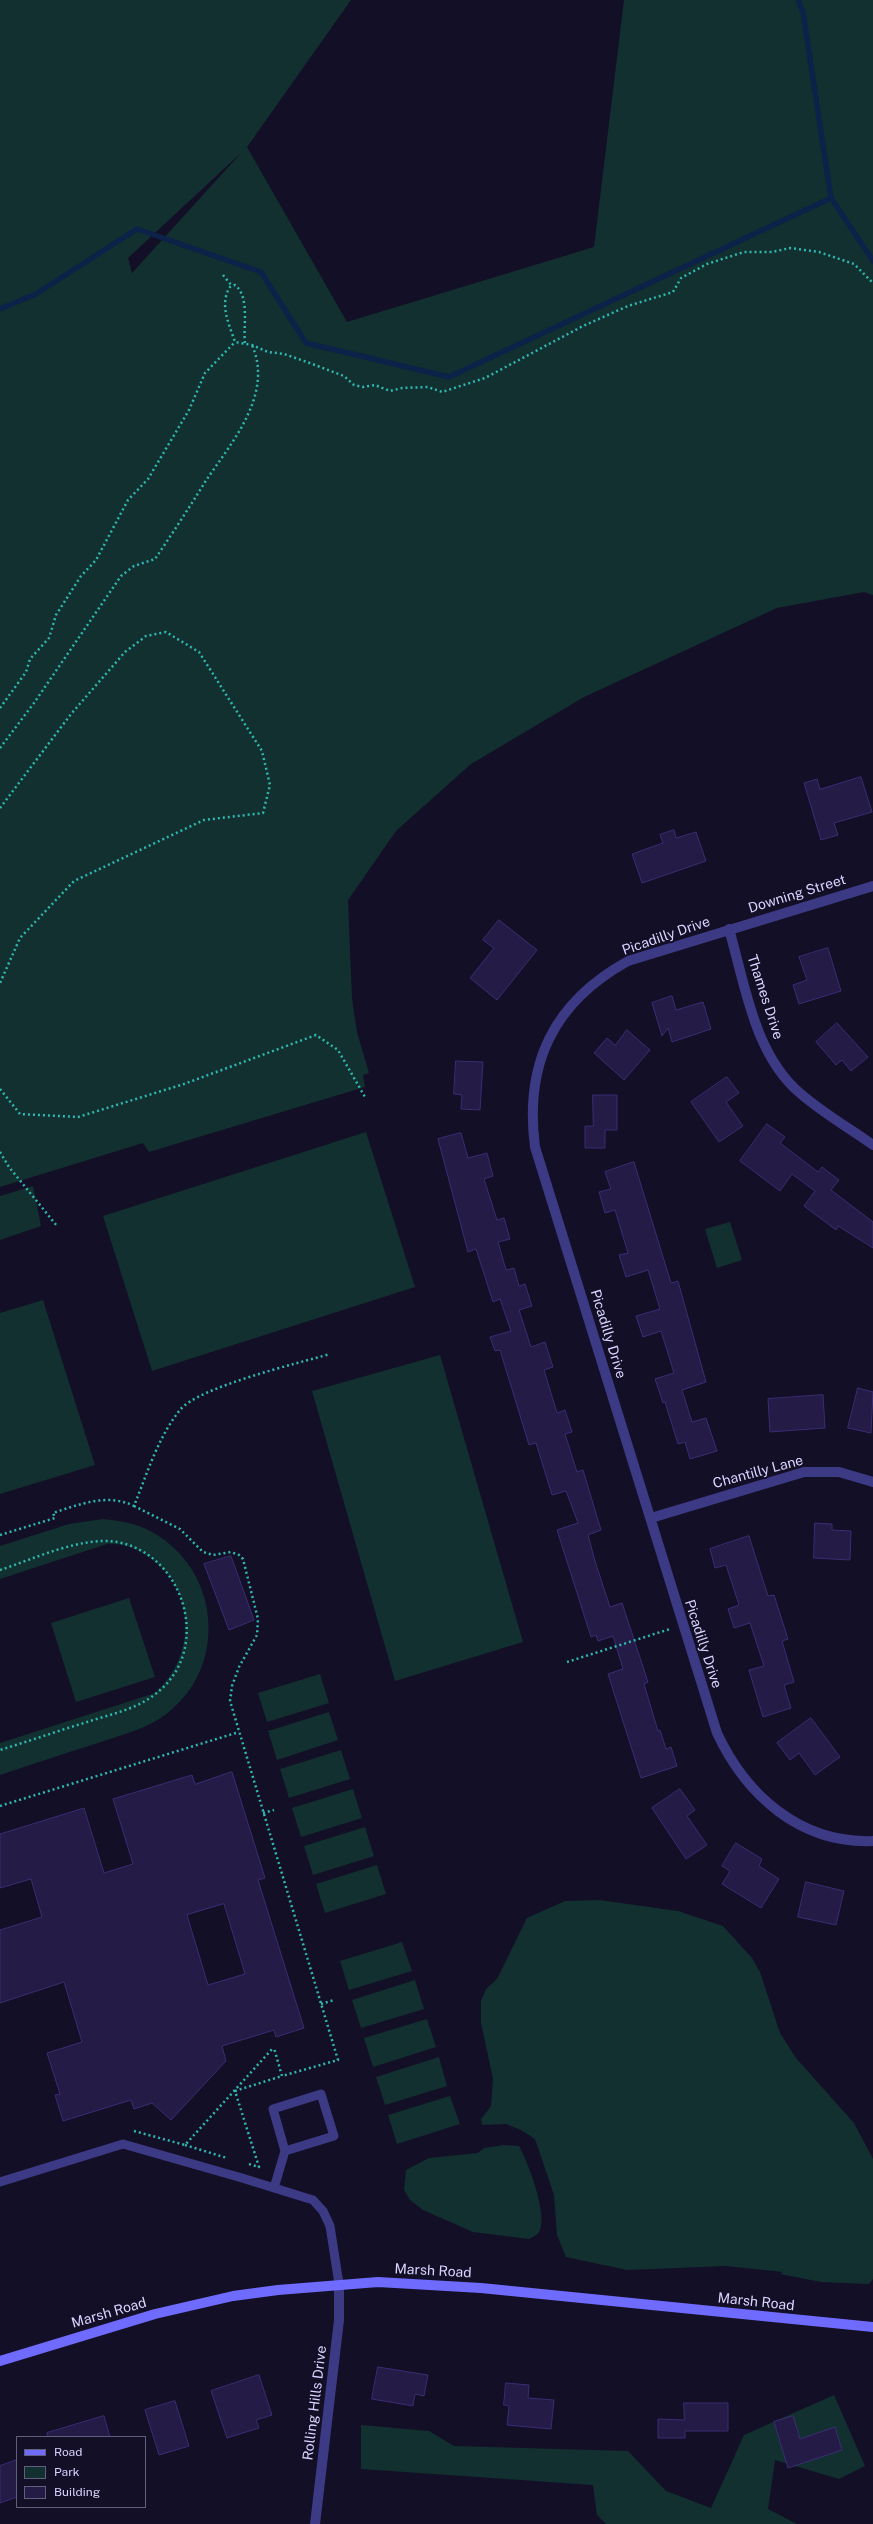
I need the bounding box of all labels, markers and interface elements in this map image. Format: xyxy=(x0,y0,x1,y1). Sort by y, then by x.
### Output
street label: Downing Street xyxy=(746,871,848,917)
street label: Picadilly Drive xyxy=(620,913,712,959)
street label: Thames Drive xyxy=(743,953,787,1041)
street label: Picadilly Drive xyxy=(587,1288,629,1380)
street label: Chantilly Lane xyxy=(711,1452,805,1492)
street label: Picadilly Drive xyxy=(681,1598,725,1690)
street label: Marsh Road xyxy=(394,2261,472,2281)
street label: Marsh Road xyxy=(717,2290,795,2314)
street label: Marsh Road xyxy=(70,2294,148,2332)
street label: Rolling Hills Drive xyxy=(300,2345,330,2461)
legend xyxy=(16,2436,146,2508)
text: Road xyxy=(54,2445,82,2459)
text: Park xyxy=(54,2465,80,2479)
text: Building xyxy=(54,2485,100,2499)

